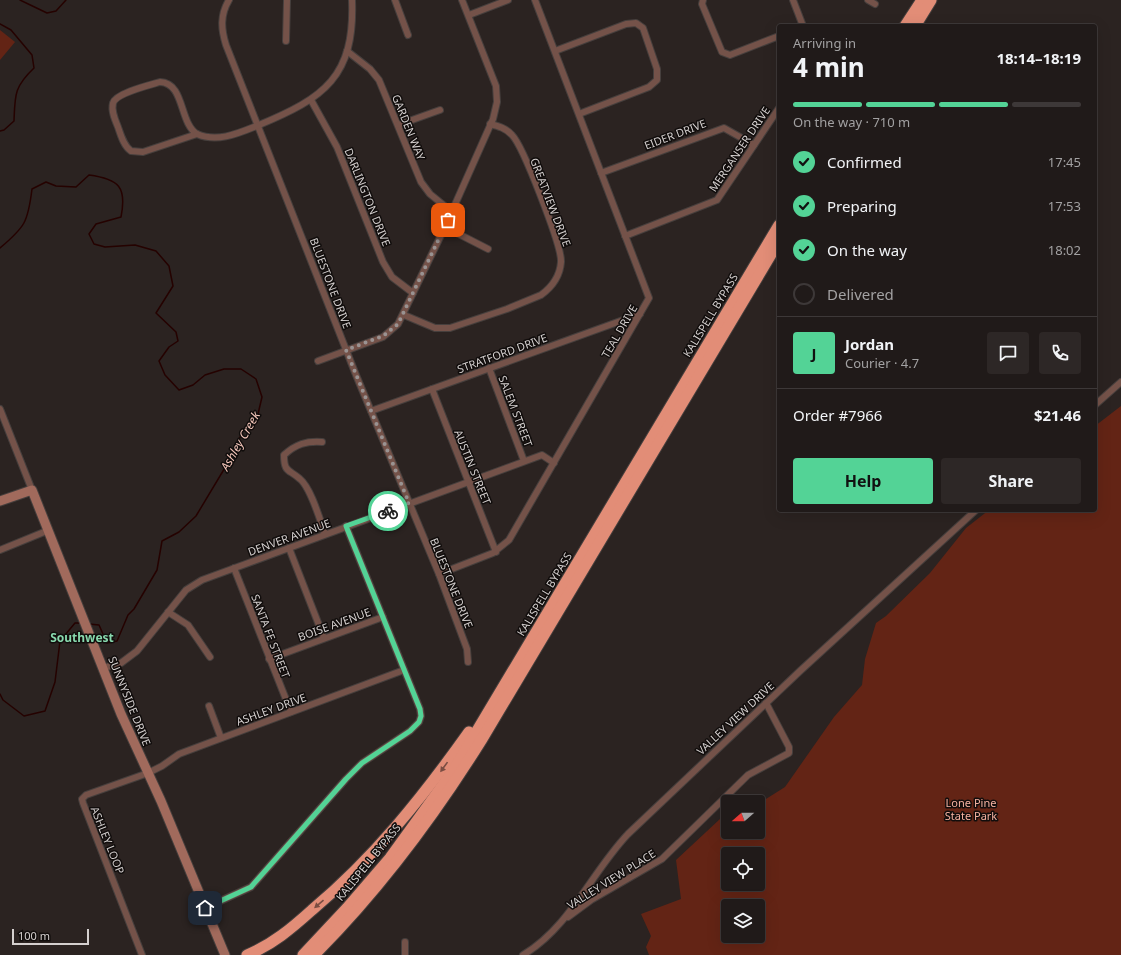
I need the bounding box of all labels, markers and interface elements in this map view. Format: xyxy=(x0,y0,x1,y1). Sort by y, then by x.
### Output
text: Arriving in xyxy=(793,34,856,52)
text: 18:14–18:19 xyxy=(996,48,1081,68)
text: 4 min xyxy=(793,49,865,85)
street label: GARDEN WAY xyxy=(389,92,429,163)
street label: MERGANSER DRIVE xyxy=(705,104,773,194)
text: On the way · 710 m xyxy=(793,113,910,131)
street label: EIDER DRIVE xyxy=(642,115,708,153)
street label: DARLINGTON DRIVE xyxy=(341,146,395,248)
icon: check xyxy=(793,151,815,173)
text: Confirmed xyxy=(827,152,902,172)
text: 17:45 xyxy=(1048,153,1081,171)
street label: GREATVIEW DRIVE xyxy=(527,155,575,249)
icon: check xyxy=(793,195,815,217)
text: Preparing xyxy=(827,196,897,216)
text: 17:53 xyxy=(1048,197,1081,215)
pin xyxy=(431,203,465,237)
icon: bag xyxy=(437,209,459,231)
street label: BLUESTONE DRIVE xyxy=(307,235,355,331)
icon: check xyxy=(793,239,815,261)
text: On the way xyxy=(827,240,907,260)
text: 18:02 xyxy=(1048,241,1081,259)
street label: KALISPELL BYPASS xyxy=(679,270,741,360)
text: Delivered xyxy=(827,284,894,304)
street label: TEAL DRIVE xyxy=(598,302,640,360)
street label: STRATFORD DRIVE xyxy=(455,330,549,376)
button: chat xyxy=(987,332,1029,374)
button: phone xyxy=(1039,332,1081,374)
text: Jordan xyxy=(845,334,894,354)
text: J xyxy=(812,343,816,363)
text: Courier · 4.7 xyxy=(845,354,919,372)
street label: SALEM STREET xyxy=(496,373,536,449)
text: Order #7966 xyxy=(793,405,882,425)
text: $21.46 xyxy=(1034,405,1081,425)
water label: Ashley Creek xyxy=(216,407,264,475)
street label: AUSTIN STREET xyxy=(451,427,495,507)
button: Help xyxy=(793,458,933,504)
button: Share xyxy=(941,458,1081,504)
courier xyxy=(368,491,408,531)
icon: bike xyxy=(377,500,399,522)
street label: DENVER AVENUE xyxy=(246,515,332,559)
street label: BLUESTONE DRIVE xyxy=(427,536,477,630)
street label: KALISPELL BYPASS xyxy=(513,549,575,639)
street label: SANTA FE STREET xyxy=(248,592,294,680)
street label: BOISE AVENUE xyxy=(296,604,372,644)
district label: Southwest xyxy=(50,629,114,646)
street label: SUNNYSIDE DRIVE xyxy=(105,654,155,748)
street label: VALLEY VIEW DRIVE xyxy=(693,678,777,758)
street label: ASHLEY DRIVE xyxy=(234,689,308,729)
one-way arrow xyxy=(440,762,448,772)
north arrow xyxy=(721,795,765,839)
map controls xyxy=(721,795,765,943)
park label: Lone Pine State Park xyxy=(945,795,997,823)
street label: ASHLEY LOOP xyxy=(88,804,128,876)
street label: KALISPELL BYPASS xyxy=(332,820,404,904)
street label: VALLEY VIEW PLACE xyxy=(564,846,658,912)
button: locate xyxy=(721,847,765,891)
pin xyxy=(188,891,222,925)
icon: home xyxy=(194,897,216,919)
one-way arrow xyxy=(315,899,324,908)
button: layers xyxy=(721,899,765,943)
scale bar xyxy=(12,927,89,946)
text: 100 m xyxy=(18,928,50,943)

